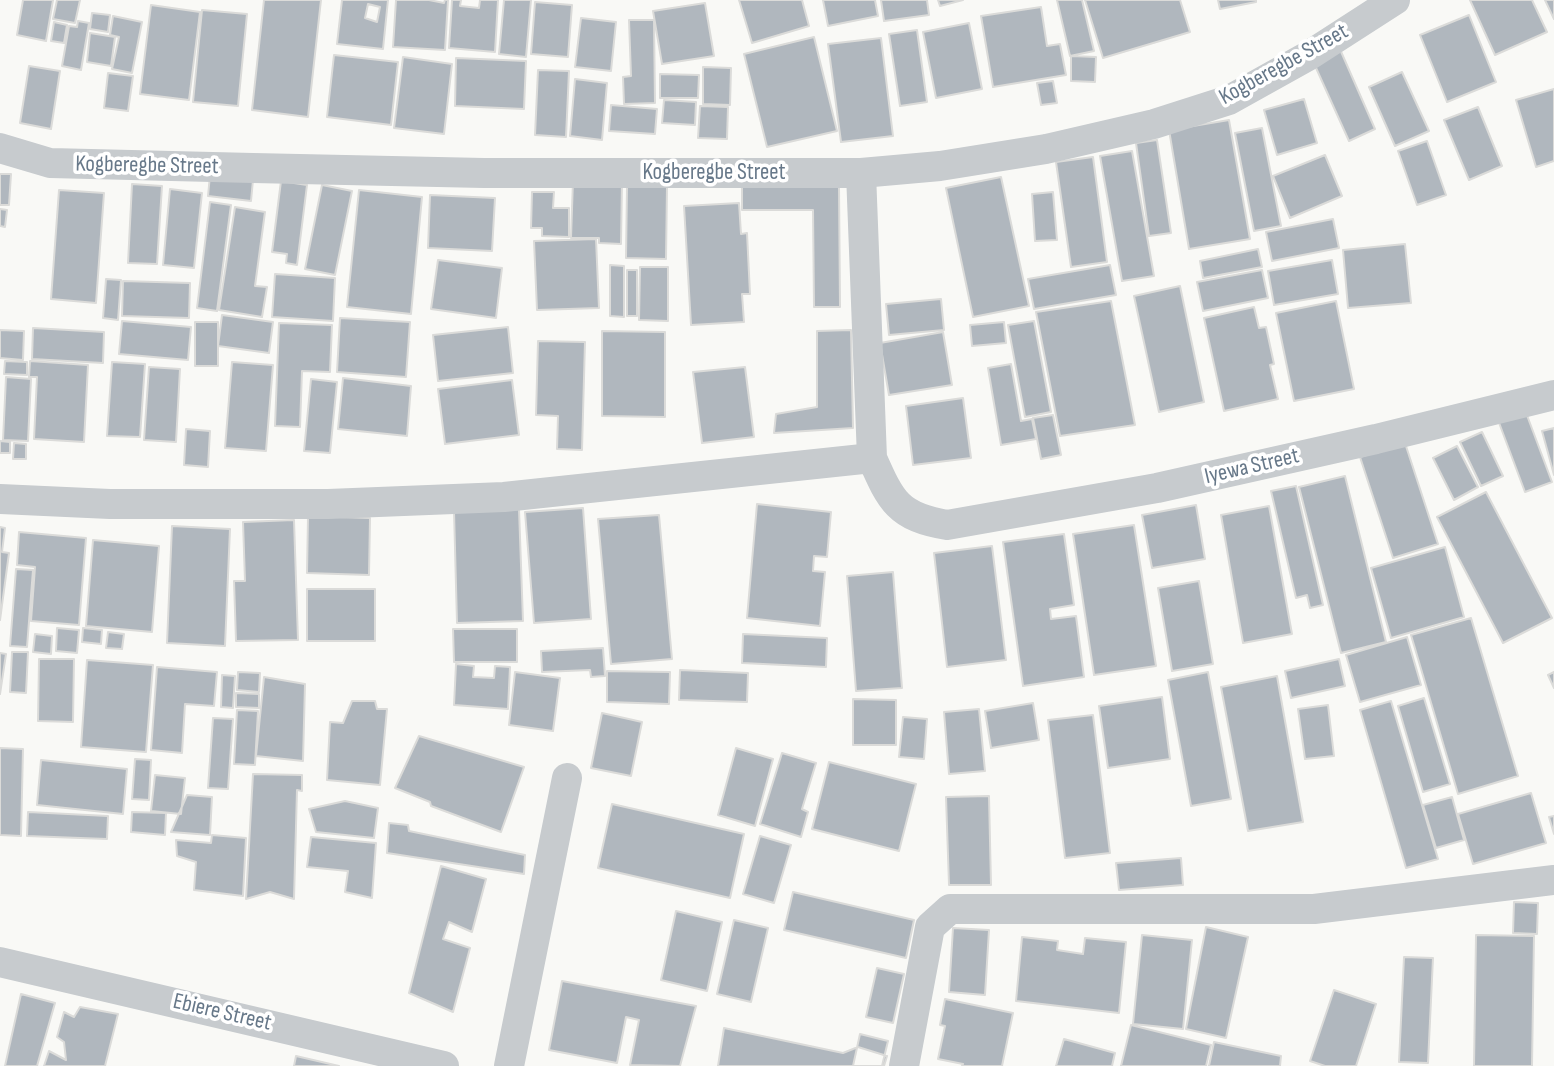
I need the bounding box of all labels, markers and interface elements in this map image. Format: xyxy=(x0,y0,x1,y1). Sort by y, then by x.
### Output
street label: Kogberegbe Street xyxy=(1215,18,1353,112)
street label: Kogberegbe Street xyxy=(75,151,219,181)
street label: Kogberegbe Street xyxy=(642,159,786,187)
street label: Iyewa Street xyxy=(1202,443,1302,491)
street label: Ebiere Street xyxy=(170,988,274,1038)

